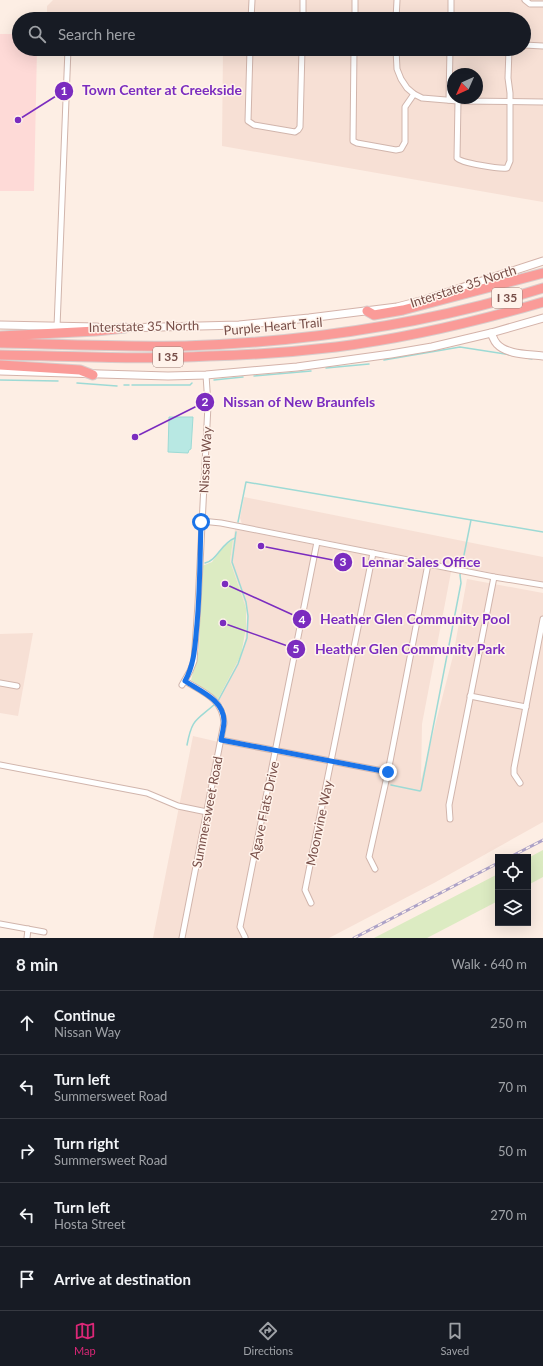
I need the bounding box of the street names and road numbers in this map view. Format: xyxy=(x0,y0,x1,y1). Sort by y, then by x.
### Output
street label: Interstate 35 North xyxy=(408,261,518,311)
road number: I 35 xyxy=(492,288,522,308)
street label: Purple Heart Trail xyxy=(223,314,323,338)
street label: Interstate 35 North xyxy=(89,317,199,335)
road number: I 35 xyxy=(153,347,183,367)
street label: Nissan Way xyxy=(195,426,215,494)
street label: Summersweet Road xyxy=(188,755,226,869)
street label: Agave Flats Drive xyxy=(246,759,282,861)
street label: Moonvine Way xyxy=(302,779,336,867)

